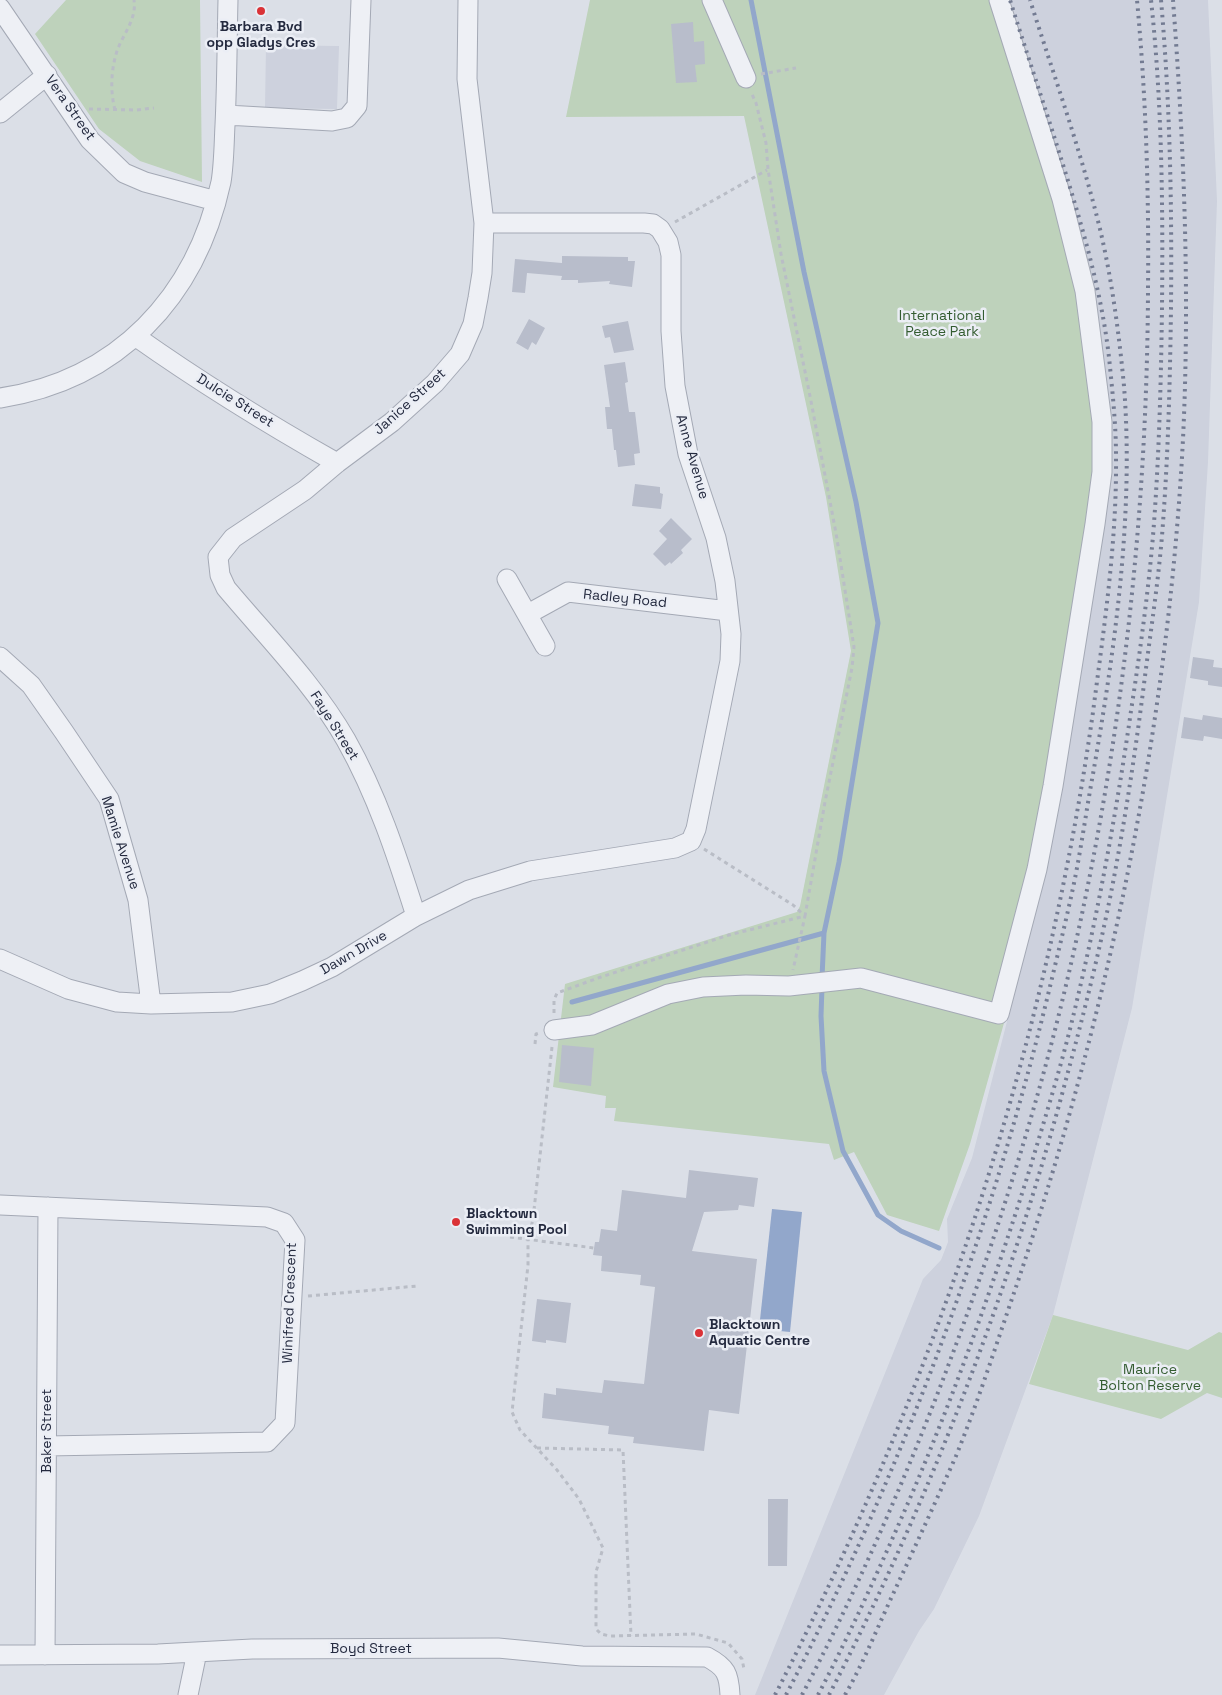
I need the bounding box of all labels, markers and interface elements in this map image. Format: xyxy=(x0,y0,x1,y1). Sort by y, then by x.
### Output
marker: Barbara Bvd opp Gladys Cres xyxy=(255,5,267,17)
place label: Barbara Bvd opp Gladys Cres xyxy=(206,19,316,52)
street label: Vera Street xyxy=(41,72,99,144)
park label: International Peace Park xyxy=(899,308,985,341)
street label: Janice Street xyxy=(371,365,449,439)
street label: Dulcie Street xyxy=(193,371,277,431)
street label: Anne Avenue xyxy=(672,413,712,501)
street label: Radley Road xyxy=(582,586,668,612)
street label: Faye Street xyxy=(306,688,362,764)
street label: Mamie Avenue xyxy=(97,794,143,892)
street label: Dawn Drive xyxy=(318,927,390,979)
place label: Blacktown Swimming Pool xyxy=(466,1206,567,1238)
marker: Blacktown Swimming Pool xyxy=(450,1216,462,1228)
street label: Winifred Crescent xyxy=(279,1242,301,1364)
place label: Blacktown Aquatic Centre xyxy=(709,1317,810,1350)
marker: Blacktown Aquatic Centre xyxy=(693,1327,705,1339)
park label: Maurice Bolton Reserve xyxy=(1099,1362,1201,1394)
street label: Baker Street xyxy=(39,1389,55,1473)
street label: Boyd Street xyxy=(330,1641,412,1657)

